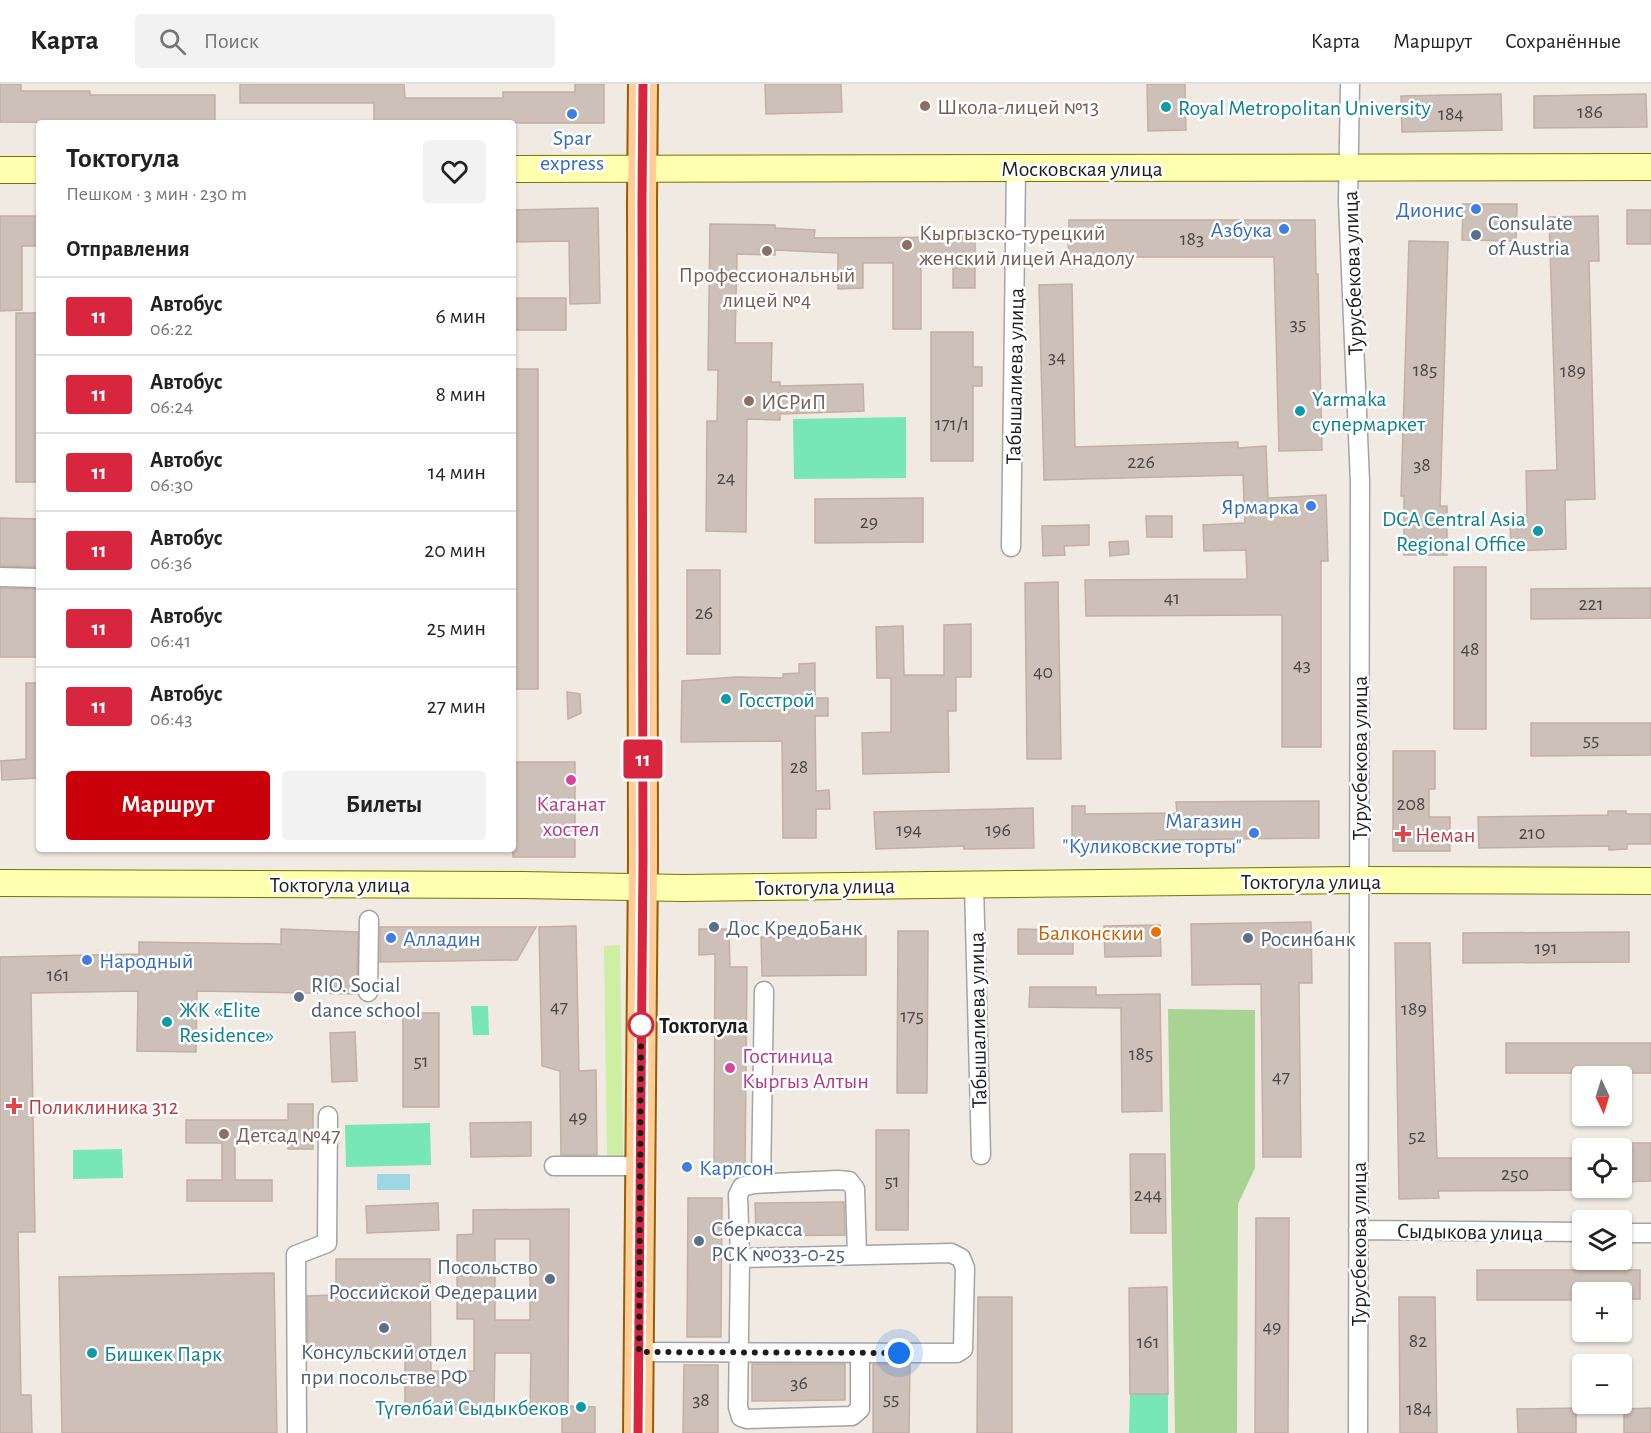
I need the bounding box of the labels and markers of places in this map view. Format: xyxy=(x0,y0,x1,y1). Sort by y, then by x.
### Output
place label: Школа-лицей №13 xyxy=(937,96,1099,118)
place label: Royal Metropolitan University xyxy=(1178,97,1432,119)
marker: Школа-лицей №13 xyxy=(918,99,932,113)
marker: Royal Metropolitan University xyxy=(1159,100,1173,114)
marker: Spar express xyxy=(565,107,579,121)
place label: Spar express xyxy=(540,127,604,174)
place label: Дионис xyxy=(1396,199,1464,221)
marker: Дионис xyxy=(1469,202,1483,216)
place label: Consulate of Austria xyxy=(1488,212,1573,259)
place label: Азбука xyxy=(1211,219,1272,241)
place label: Кыргызско-турецкий женский лицей Анадолу xyxy=(919,222,1135,269)
marker: Азбука xyxy=(1277,222,1291,236)
marker: Consulate of Austria xyxy=(1469,228,1483,242)
marker: Кыргызско-турецкий женский лицей Анадолу xyxy=(900,238,914,252)
marker: Профессиональный лицей №4 xyxy=(760,244,774,258)
place label: Профессиональный лицей №4 xyxy=(678,264,856,311)
place label: Yarmaka супермаркет xyxy=(1312,388,1426,435)
place label: ИСРиП xyxy=(761,391,826,413)
marker: ИСРиП xyxy=(742,394,756,408)
marker: Yarmaka супермаркет xyxy=(1293,404,1307,418)
place label: Ярмарка xyxy=(1221,496,1299,518)
marker: Ярмарка xyxy=(1304,499,1318,513)
place label: DCA Central Asia Regional Office xyxy=(1382,508,1526,555)
marker: DCA Central Asia Regional Office xyxy=(1531,524,1545,538)
place label: Госстрой xyxy=(738,689,815,711)
marker: Госстрой xyxy=(719,692,733,706)
marker: Каганат хостел xyxy=(564,773,578,787)
place label: Каганат хостел xyxy=(536,793,607,840)
place label: Магазин "Куликовские торты" xyxy=(1062,810,1242,857)
place label: Неман xyxy=(1415,824,1475,846)
marker: Магазин "Куликовские торты" xyxy=(1247,826,1261,840)
marker: Неман xyxy=(1396,827,1410,841)
place label: Дос КредоБанк xyxy=(726,917,863,939)
marker: Дос КредоБанк xyxy=(707,920,721,934)
place label: Балконскии xyxy=(1037,922,1144,944)
marker: Балконскии xyxy=(1149,925,1163,939)
place label: Алладин xyxy=(403,928,481,950)
place label: Росинбанк xyxy=(1260,928,1356,950)
marker: Алладин xyxy=(384,931,398,945)
marker: Росинбанк xyxy=(1241,931,1255,945)
place label: Народный xyxy=(99,950,193,972)
marker: Народный xyxy=(80,953,94,967)
place label: RIO. Social dance school xyxy=(311,974,421,1021)
marker: RIO. Social dance school xyxy=(292,990,306,1004)
place label: ЖК «Elite Residence» xyxy=(179,999,274,1046)
marker: Токтогула xyxy=(628,1012,654,1038)
marker: ЖК «Elite Residence» xyxy=(160,1015,174,1029)
place label: Токтогула xyxy=(659,1015,748,1038)
place label: Гостиница Кыргыз Алтын xyxy=(742,1045,869,1092)
marker: Гостиница Кыргыз Алтын xyxy=(723,1061,737,1075)
place label: Поликлиника 312 xyxy=(28,1096,179,1118)
marker: Поликлиника 312 xyxy=(5,1097,23,1115)
place label: Детсад №47 xyxy=(236,1124,341,1146)
marker: Детсад №47 xyxy=(217,1127,231,1141)
place label: Карлсон xyxy=(699,1157,774,1179)
marker: Карлсон xyxy=(680,1160,694,1174)
place label: Сберкасса РСК №033-0-25 xyxy=(711,1218,845,1265)
marker: Сберкасса РСК №033-0-25 xyxy=(692,1234,706,1248)
place label: Посольство Российской Федерации xyxy=(328,1256,538,1303)
marker: Посольство Российской Федерации xyxy=(543,1272,557,1286)
marker: Консульский отдел при посольстве РФ xyxy=(377,1321,391,1335)
place label: Консульский отдел при посольстве РФ xyxy=(300,1341,468,1388)
place label: Бишкек Парк xyxy=(104,1343,222,1365)
marker: Бишкек Парк xyxy=(85,1346,99,1360)
place label: Түгөлбай Сыдыкбеков xyxy=(375,1397,569,1419)
marker: Түгөлбай Сыдыкбеков xyxy=(574,1400,588,1414)

